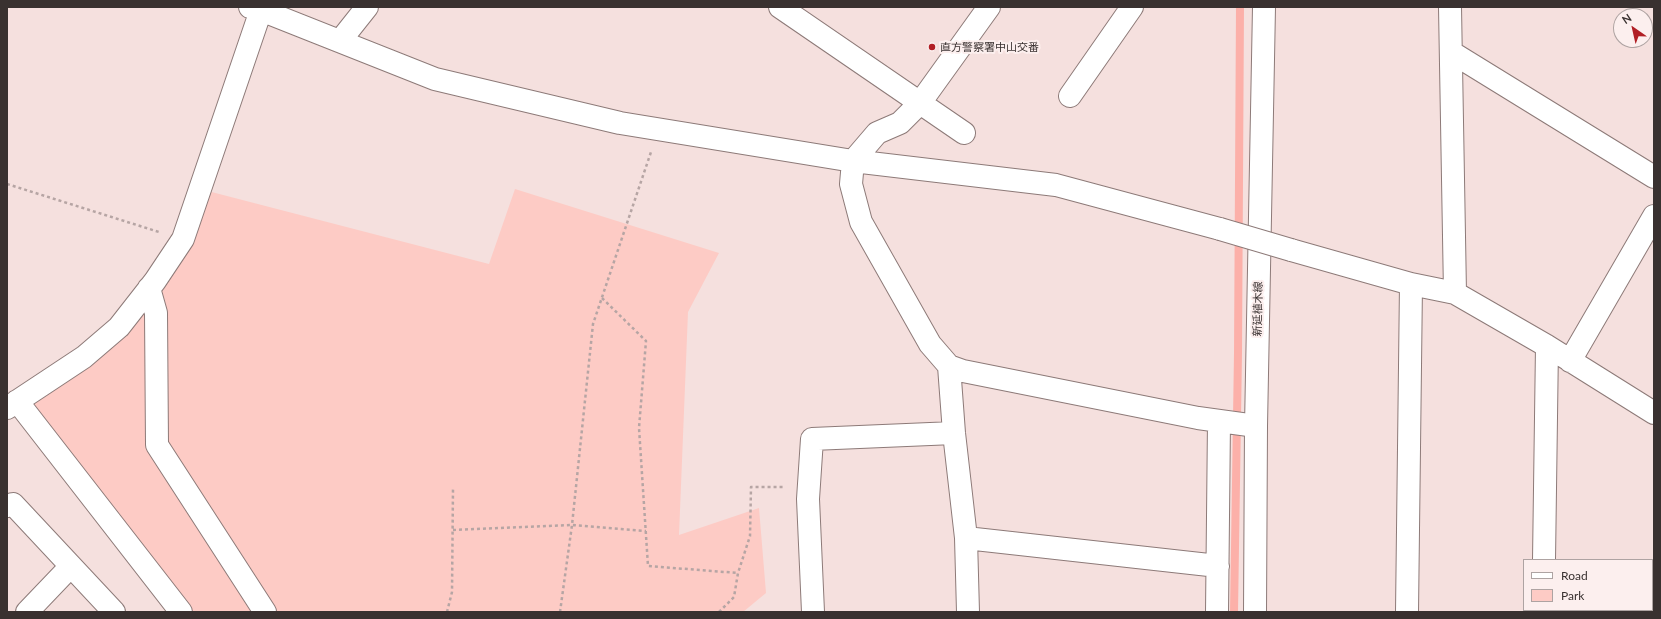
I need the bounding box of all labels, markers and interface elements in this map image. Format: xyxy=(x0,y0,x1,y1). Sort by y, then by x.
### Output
north arrow xyxy=(1613,8,1653,48)
text: N xyxy=(1619,11,1634,26)
place label: 直方警察署中山交番 xyxy=(940,40,1039,54)
marker: 直方警察署中山交番 xyxy=(927,42,937,52)
street label: 新延植木線 xyxy=(1251,281,1265,337)
legend xyxy=(1523,559,1653,611)
text: Road xyxy=(1561,568,1588,583)
text: Park xyxy=(1561,588,1584,603)

